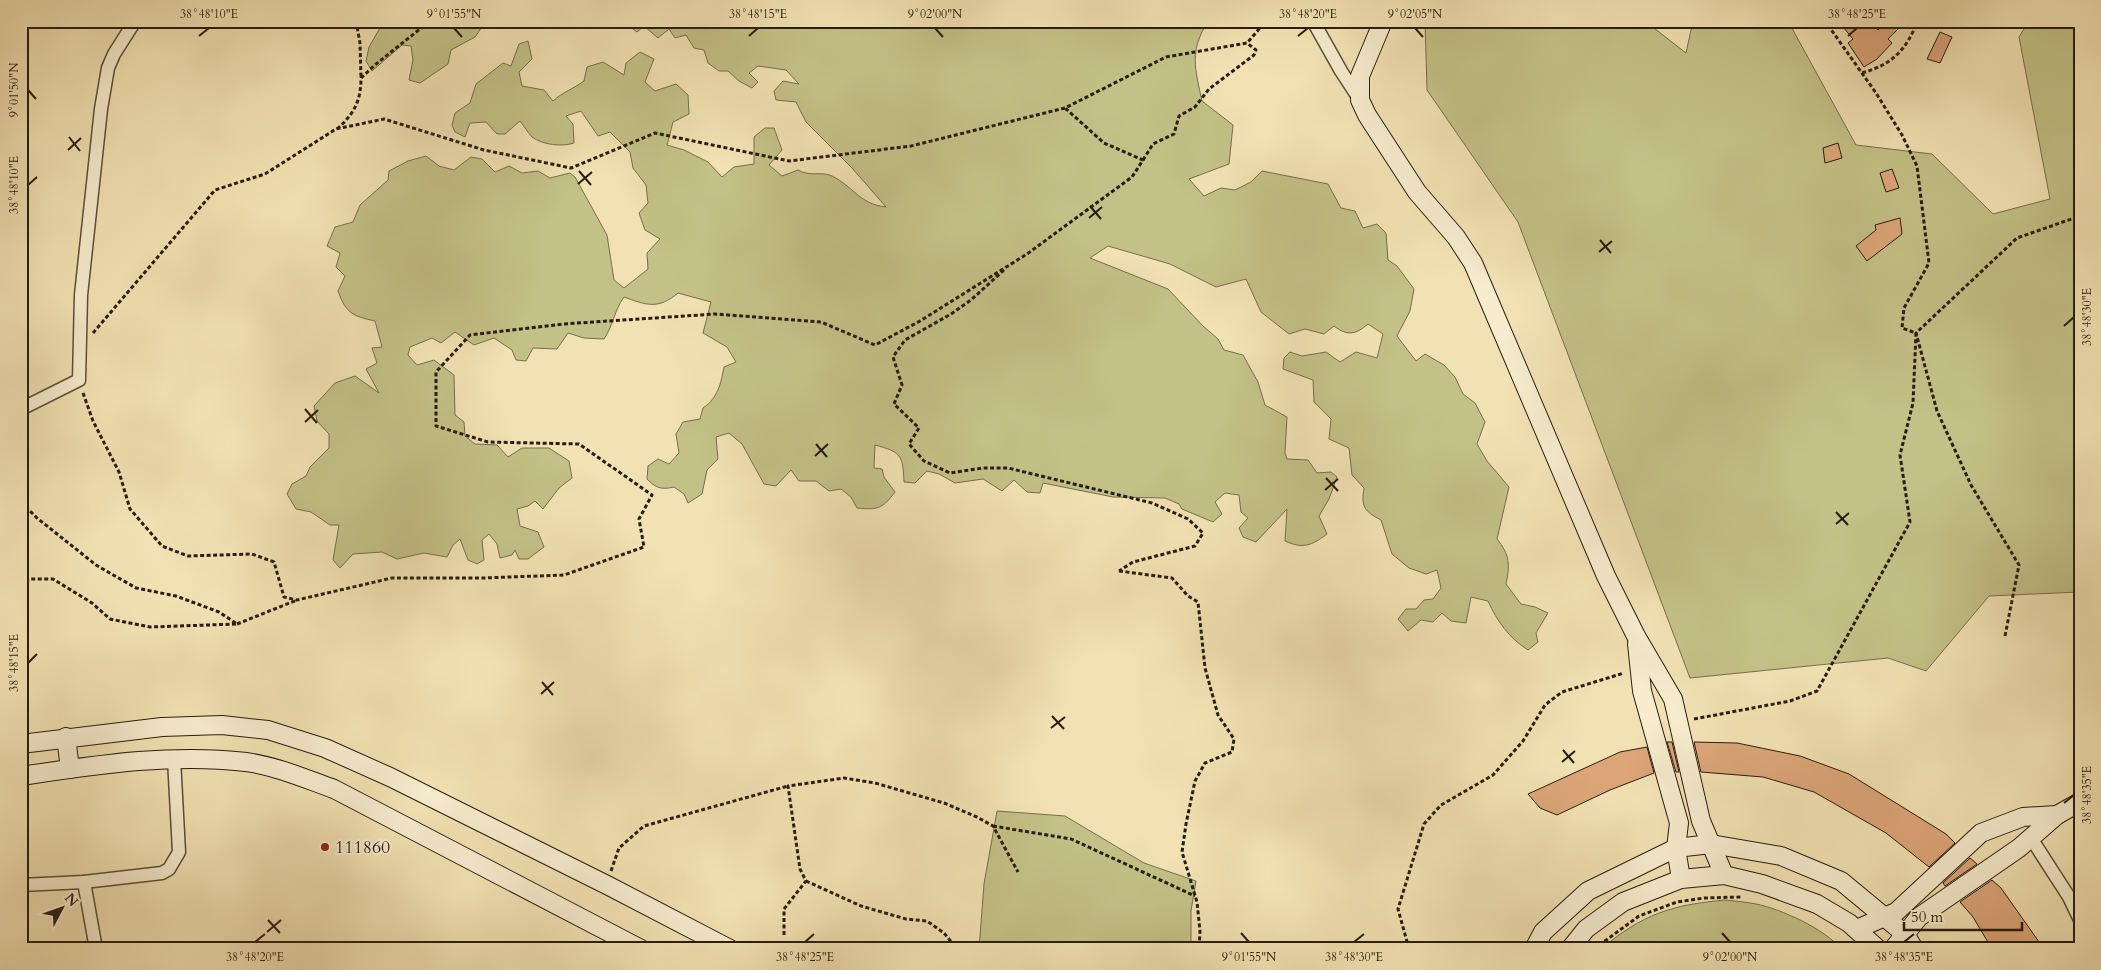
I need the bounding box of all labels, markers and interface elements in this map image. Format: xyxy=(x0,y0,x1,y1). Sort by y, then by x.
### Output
text: 38°48'10"E xyxy=(180,6,238,22)
text: 9°01'55"N xyxy=(427,6,482,22)
text: 38°48'15"E xyxy=(729,6,787,22)
text: 9°02'00"N xyxy=(908,6,963,22)
text: 38°48'20"E xyxy=(1279,6,1337,22)
text: 9°02'05"N xyxy=(1388,6,1443,22)
text: 38°48'25"E xyxy=(1828,6,1886,22)
text: 9°01'50"N xyxy=(6,62,22,117)
text: 38°48'10"E xyxy=(6,156,22,214)
text: 38°48'30"E xyxy=(2079,288,2095,346)
text: 38°48'15"E xyxy=(6,634,22,692)
text: 38°48'35"E xyxy=(2079,766,2095,824)
place label: 111860 xyxy=(335,835,390,860)
marker: 111860 xyxy=(319,841,331,853)
north arrow xyxy=(38,882,88,932)
text: N xyxy=(60,889,83,911)
scale bar xyxy=(1904,900,2021,932)
text: 50 m xyxy=(1911,907,1943,927)
text: 38°48'20"E xyxy=(226,949,284,965)
text: 38°48'25"E xyxy=(776,949,834,965)
text: 9°01'55"N xyxy=(1222,949,1277,965)
text: 38°48'30"E xyxy=(1325,949,1383,965)
text: 9°02'00"N xyxy=(1703,949,1758,965)
text: 38°48'35"E xyxy=(1875,949,1933,965)

